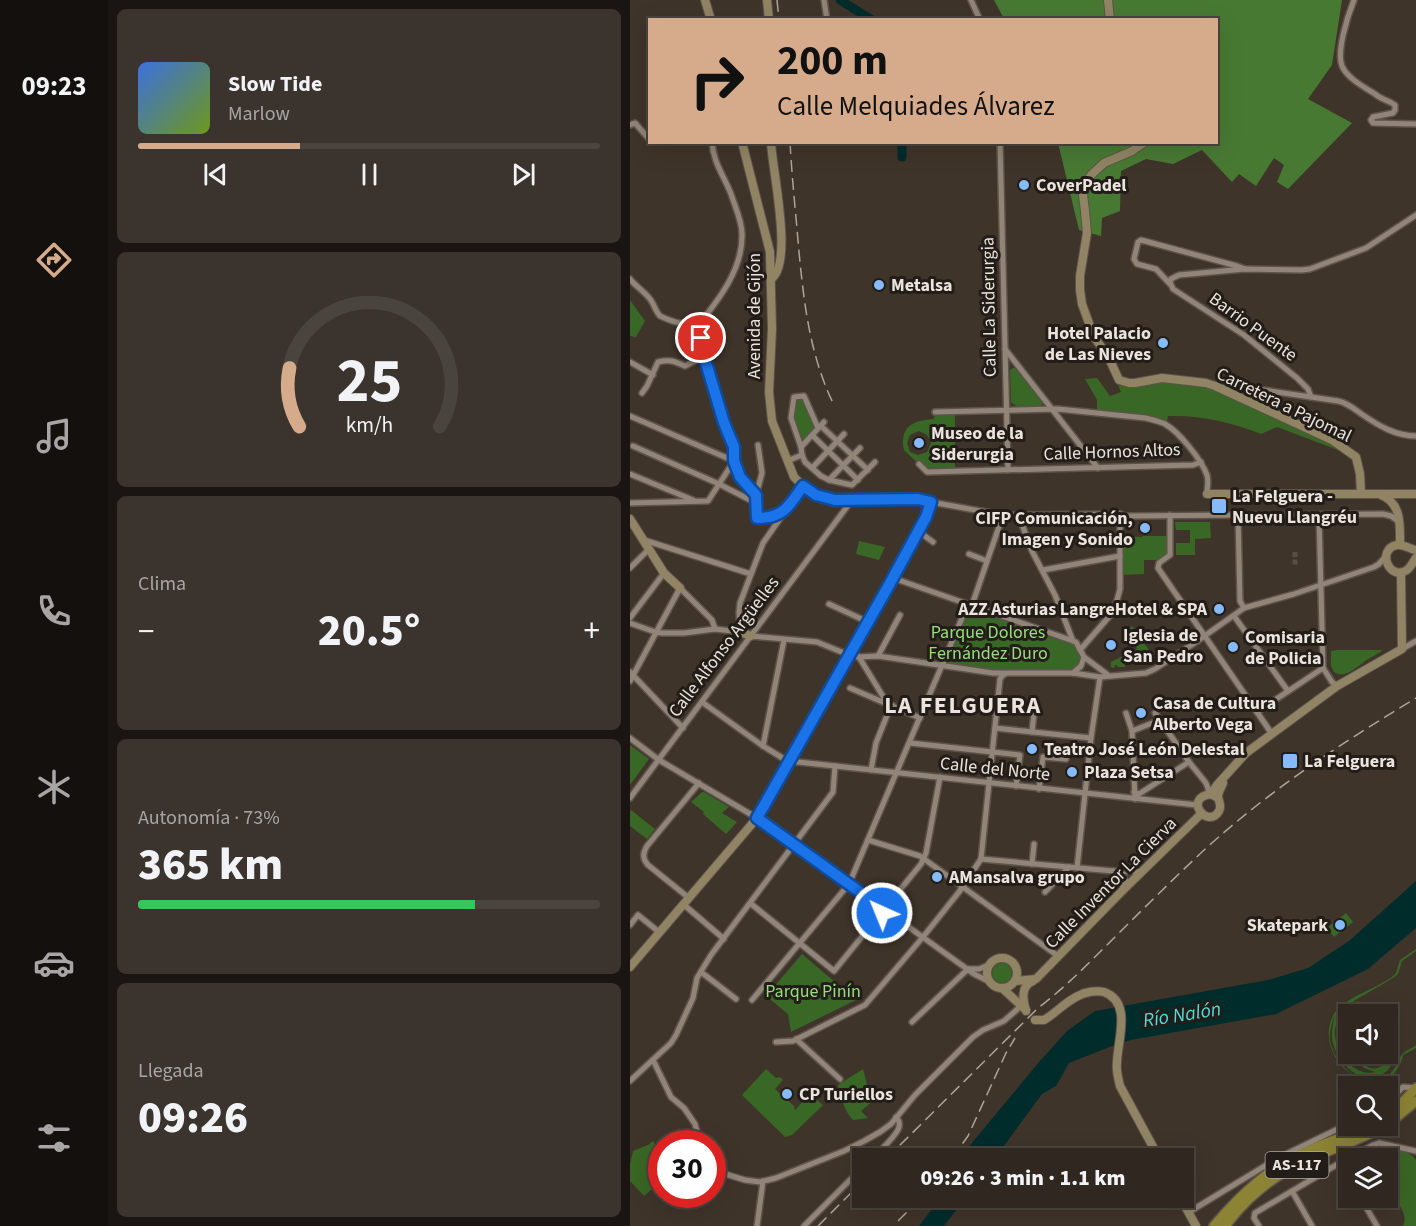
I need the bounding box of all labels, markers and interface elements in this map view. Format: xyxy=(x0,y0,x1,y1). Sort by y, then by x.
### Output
text: 200 m xyxy=(777,31,888,91)
icon: right xyxy=(678,42,756,120)
text: 09:23 xyxy=(21,67,87,106)
text: Slow Tide xyxy=(228,68,322,100)
text: Calle Melquiades Álvarez xyxy=(777,87,1055,126)
text: Marlow xyxy=(228,100,290,128)
icon: previous xyxy=(199,158,232,191)
icon: pause xyxy=(353,158,386,191)
icon: next xyxy=(507,158,540,191)
place label: CoverPadel xyxy=(1036,173,1126,198)
marker: CoverPadel xyxy=(1017,178,1031,192)
street label: Calle La Siderurgia xyxy=(975,237,1003,377)
icon: directions xyxy=(33,239,75,281)
street label: Avenida de Gijón xyxy=(742,253,767,379)
place label: Metalsa xyxy=(891,273,952,298)
marker: Metalsa xyxy=(872,278,886,292)
street label: Barrio Puente xyxy=(1204,286,1302,368)
pin xyxy=(675,312,726,363)
icon: arrive xyxy=(684,321,717,354)
place label: Hotel Palacio de Las Nieves xyxy=(1045,321,1151,367)
marker: Hotel Palacio de Las Nieves xyxy=(1156,336,1170,350)
text: 25 xyxy=(336,337,402,426)
street label: Carretera a Pajomal xyxy=(1212,361,1356,449)
text: km/h xyxy=(345,410,393,441)
icon: music xyxy=(33,415,75,457)
place label: Museo de la Siderurgia xyxy=(931,421,1024,467)
marker: Museo de la Siderurgia xyxy=(912,436,926,450)
street label: Calle Hornos Altos xyxy=(1043,437,1181,467)
place label: La Felguera - Nuevu Llangréu xyxy=(1232,484,1357,530)
marker: La Felguera - Nuevu Llangréu xyxy=(1210,497,1228,515)
place label: CIFP Comunicación, Imagen y Sonido xyxy=(975,506,1133,552)
marker: CIFP Comunicación, Imagen y Sonido xyxy=(1138,521,1152,535)
text: Clima xyxy=(138,570,186,598)
street label: Calle Alfonso Argüelles xyxy=(663,571,785,723)
icon: phone xyxy=(33,590,75,632)
place label: AZZ Asturias LangreHotel & SPA xyxy=(957,597,1208,622)
text: 20.5° xyxy=(318,599,420,663)
marker: AZZ Asturias LangreHotel & SPA xyxy=(1212,602,1226,616)
text: − xyxy=(138,608,154,655)
text: + xyxy=(584,608,600,655)
park label: Parque Dolores Fernández Duro xyxy=(928,620,1048,666)
place label: Iglesia de San Pedro xyxy=(1123,623,1203,669)
place label: Comisaria de Policia xyxy=(1245,625,1325,671)
marker: Iglesia de San Pedro xyxy=(1104,638,1118,652)
marker: Comisaria de Policia xyxy=(1226,640,1240,654)
district label: LA FELGUERA xyxy=(884,688,1042,723)
place label: Casa de Cultura Alberto Vega xyxy=(1152,691,1276,737)
marker: Casa de Cultura Alberto Vega xyxy=(1134,706,1148,720)
place label: Teatro José León Delestal xyxy=(1044,737,1245,762)
marker: Teatro José León Delestal xyxy=(1025,742,1039,756)
place label: La Felguera xyxy=(1304,749,1395,774)
street label: Calle del Norte xyxy=(939,751,1051,787)
marker: La Felguera xyxy=(1281,752,1299,770)
place label: Plaza Setsa xyxy=(1084,760,1174,785)
marker: Plaza Setsa xyxy=(1065,765,1079,779)
icon: climate xyxy=(33,766,75,808)
text: Autonomía · 73% xyxy=(138,804,280,832)
street label: Calle Inventor La Cierva xyxy=(1040,812,1182,954)
text: 365 km xyxy=(138,833,283,897)
place label: AMansalva grupo xyxy=(948,865,1085,890)
marker: AMansalva grupo xyxy=(930,870,944,884)
position arrow xyxy=(850,881,914,945)
place label: Skatepark xyxy=(1247,913,1328,938)
marker: Skatepark xyxy=(1333,918,1347,932)
icon: car xyxy=(33,942,75,984)
park label: Parque Pinín xyxy=(765,979,861,1004)
water label: Río Nalón xyxy=(1141,995,1223,1035)
map controls xyxy=(1338,1004,1398,1208)
button: sound xyxy=(1338,1004,1398,1064)
text: Llegada xyxy=(138,1057,204,1085)
button: search xyxy=(1338,1076,1398,1136)
place label: CP Turiellos xyxy=(799,1082,893,1107)
text: 09:26 xyxy=(138,1086,248,1150)
marker: CP Turiellos xyxy=(780,1087,794,1101)
icon: filters xyxy=(33,1117,75,1159)
speed limit sign: 30 xyxy=(648,1130,726,1208)
button: layers xyxy=(1338,1148,1398,1208)
road number: AS-117 xyxy=(1266,1152,1328,1178)
text: 09:26 · 3 min · 1.1 km xyxy=(920,1162,1126,1194)

